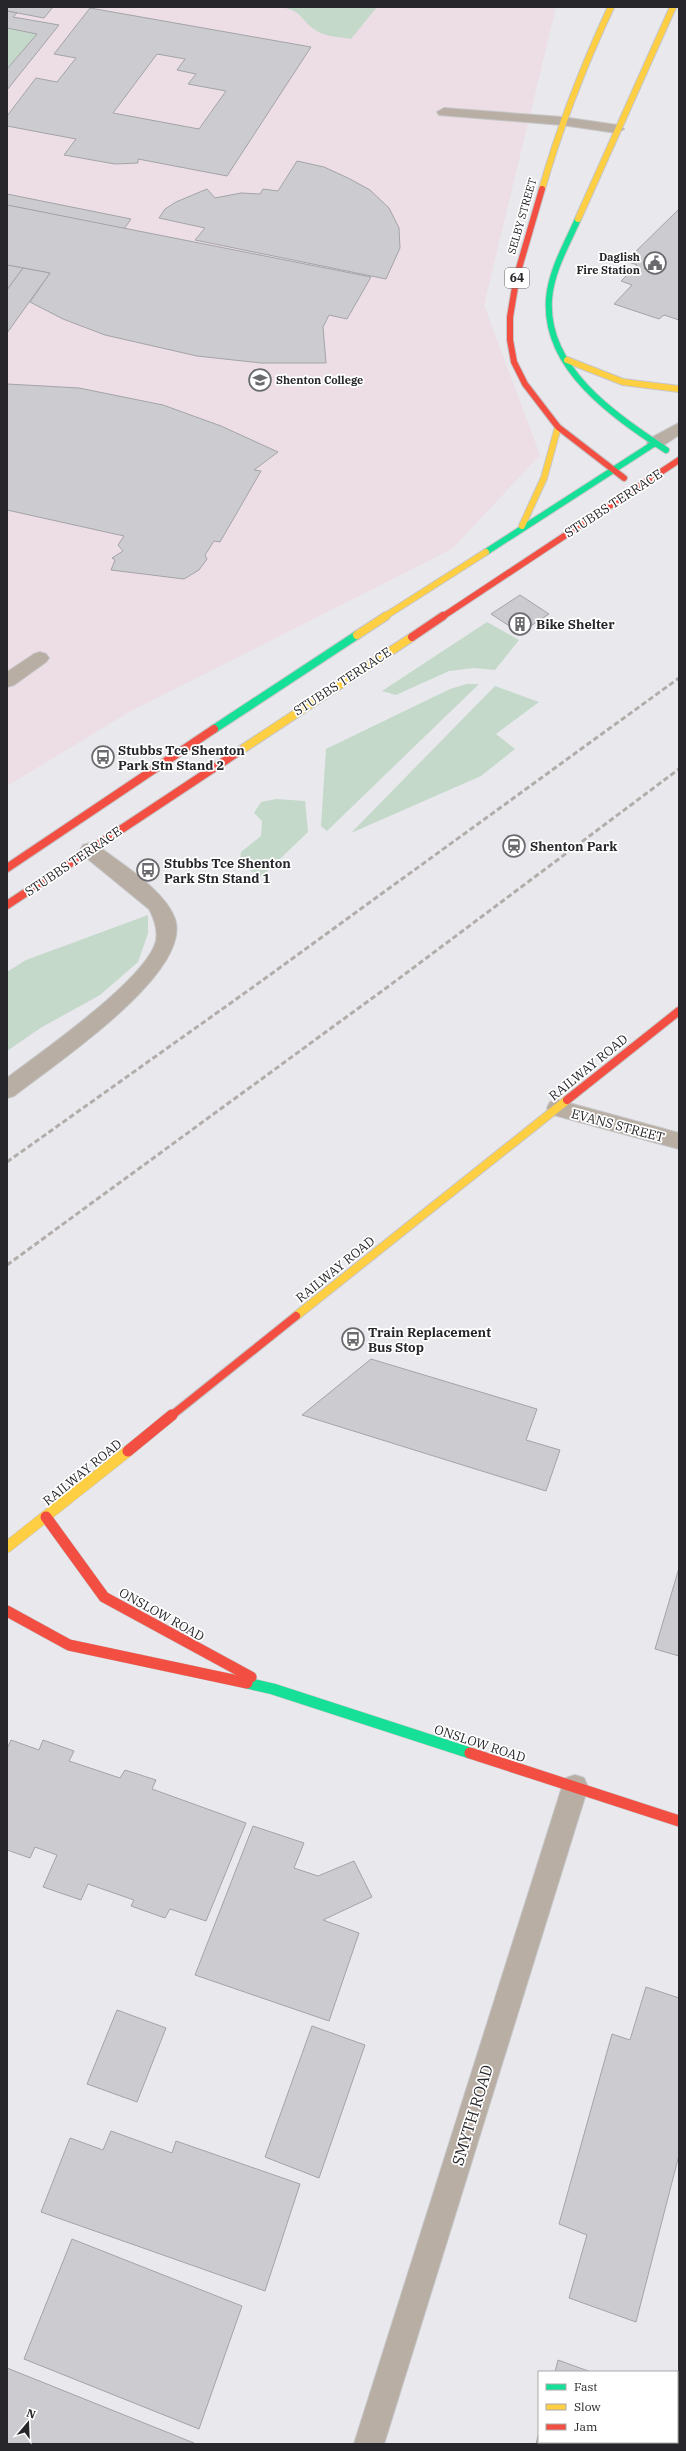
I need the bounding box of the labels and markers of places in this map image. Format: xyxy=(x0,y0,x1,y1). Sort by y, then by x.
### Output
place label: Daglish Fire Station xyxy=(576,250,640,277)
public building icon: Daglish Fire Station xyxy=(642,250,668,276)
school or university icon: Shenton College xyxy=(247,367,273,393)
place label: Shenton College xyxy=(276,373,363,387)
building icon: Bike Shelter xyxy=(507,611,533,637)
place label: Bike Shelter xyxy=(536,616,615,633)
place label: Stubbs Tce Shenton Park Stn Stand 2 xyxy=(118,742,245,774)
bus stop icon: Stubbs Tce Shenton Park Stn Stand 2 xyxy=(90,744,116,770)
station icon: Shenton Park xyxy=(501,833,527,859)
place label: Shenton Park xyxy=(530,838,618,855)
place label: Stubbs Tce Shenton Park Stn Stand 1 xyxy=(164,855,291,887)
bus stop icon: Stubbs Tce Shenton Park Stn Stand 1 xyxy=(135,857,161,883)
place label: Train Replacement Bus Stop xyxy=(368,1324,491,1356)
bus stop icon: Train Replacement Bus Stop xyxy=(340,1326,366,1352)

